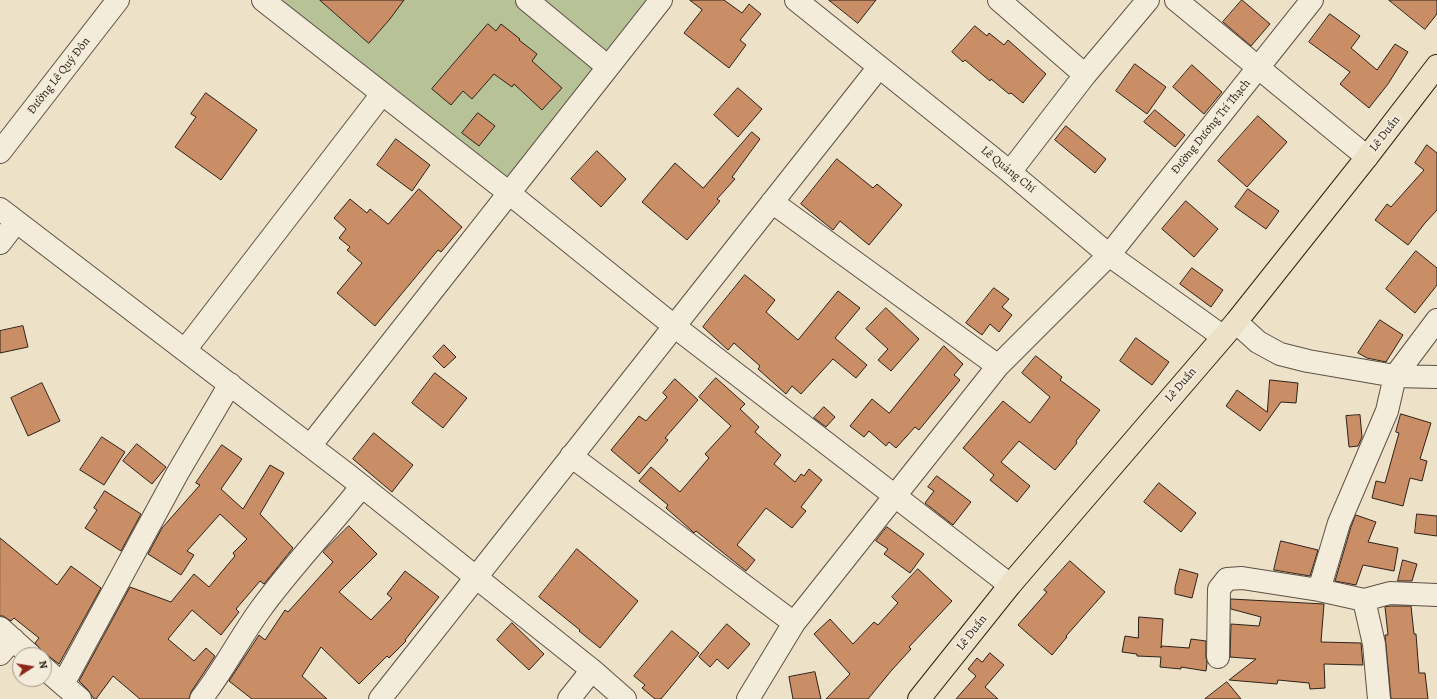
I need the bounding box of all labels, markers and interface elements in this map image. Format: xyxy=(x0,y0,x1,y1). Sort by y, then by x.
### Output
street label: Đường Lê Quý Đôn xyxy=(24,35,94,117)
street label: Đường Dương Trí Thạch xyxy=(1168,77,1254,177)
street label: Lê Duẩn xyxy=(1367,113,1403,155)
street label: Lê Quảng Chí xyxy=(978,143,1038,197)
street label: Lê Duẩn xyxy=(1162,365,1200,405)
street label: Lê Duẩn xyxy=(954,612,990,654)
north arrow xyxy=(12,647,52,687)
text: N xyxy=(35,659,51,670)

